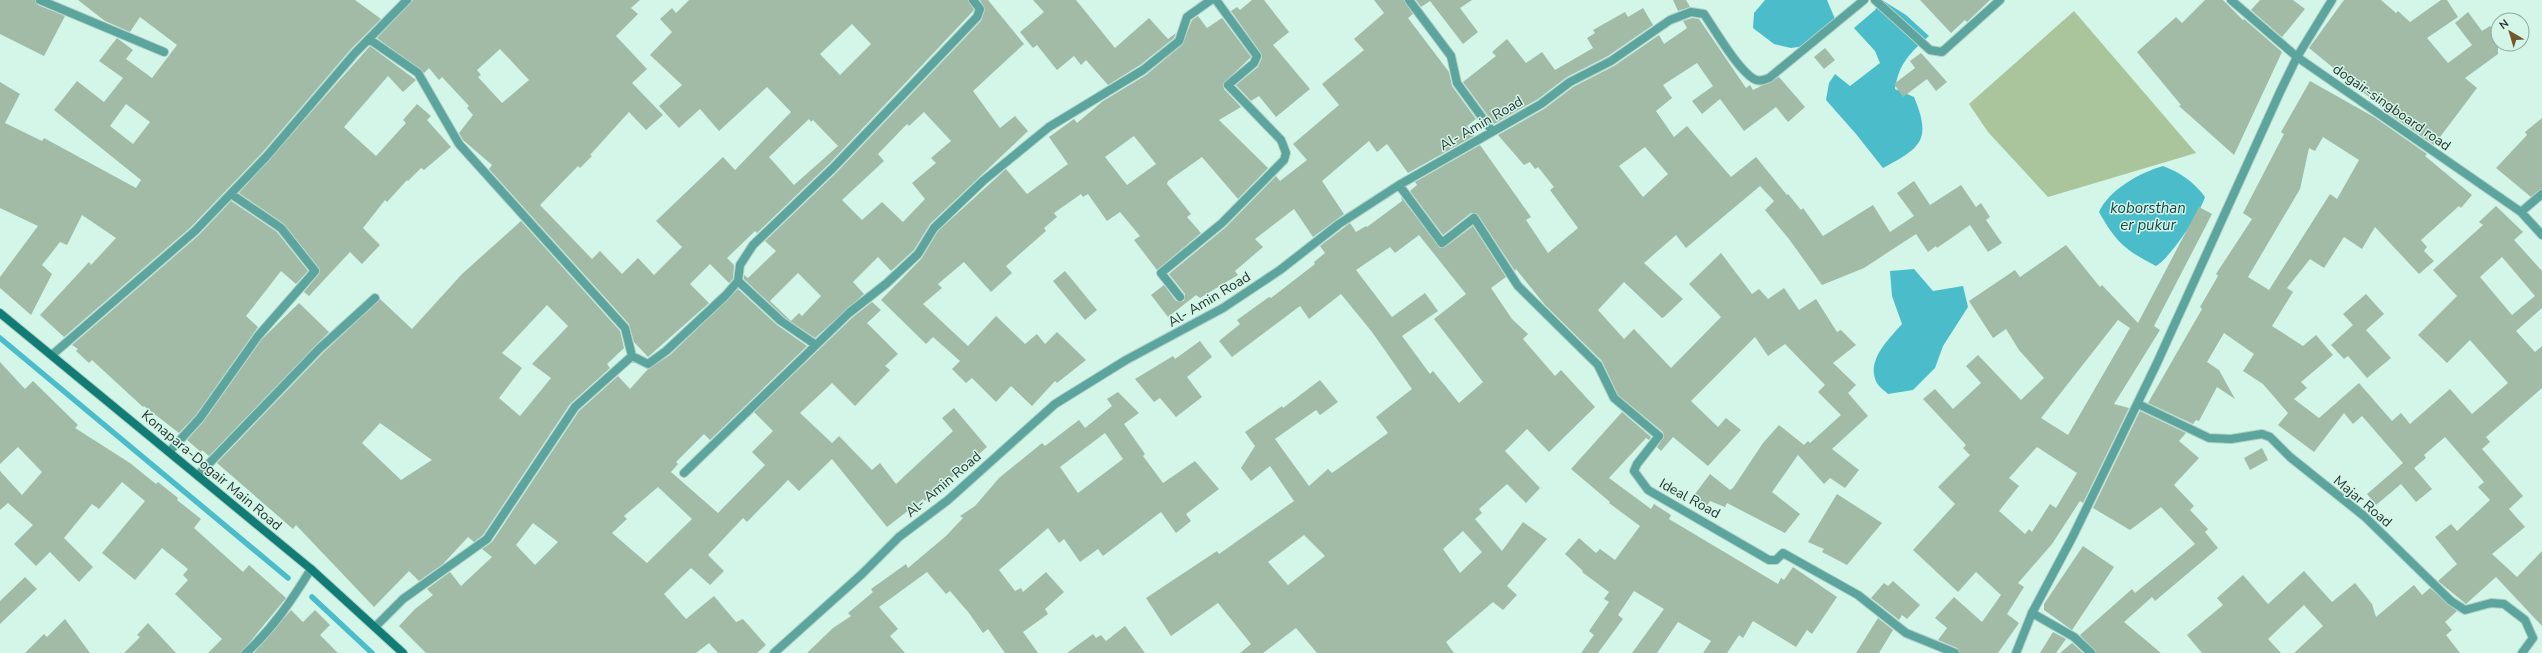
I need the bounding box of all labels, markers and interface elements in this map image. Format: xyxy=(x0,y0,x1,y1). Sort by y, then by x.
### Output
north arrow xyxy=(2490,12,2530,52)
text: N xyxy=(2496,16,2512,33)
street label: dogair-singboard road xyxy=(2329,59,2454,155)
street label: Al- Amin Road xyxy=(1436,92,1526,155)
water label: koborsthan er pukur xyxy=(2110,198,2186,235)
street label: Al- Amin Road xyxy=(1164,267,1254,332)
street label: Konapara-Dogair Main Road xyxy=(137,406,286,535)
street label: Al- Amin Road xyxy=(901,447,985,522)
street label: Majar Road xyxy=(2329,471,2396,532)
street label: Ideal Road xyxy=(1656,474,1724,523)

